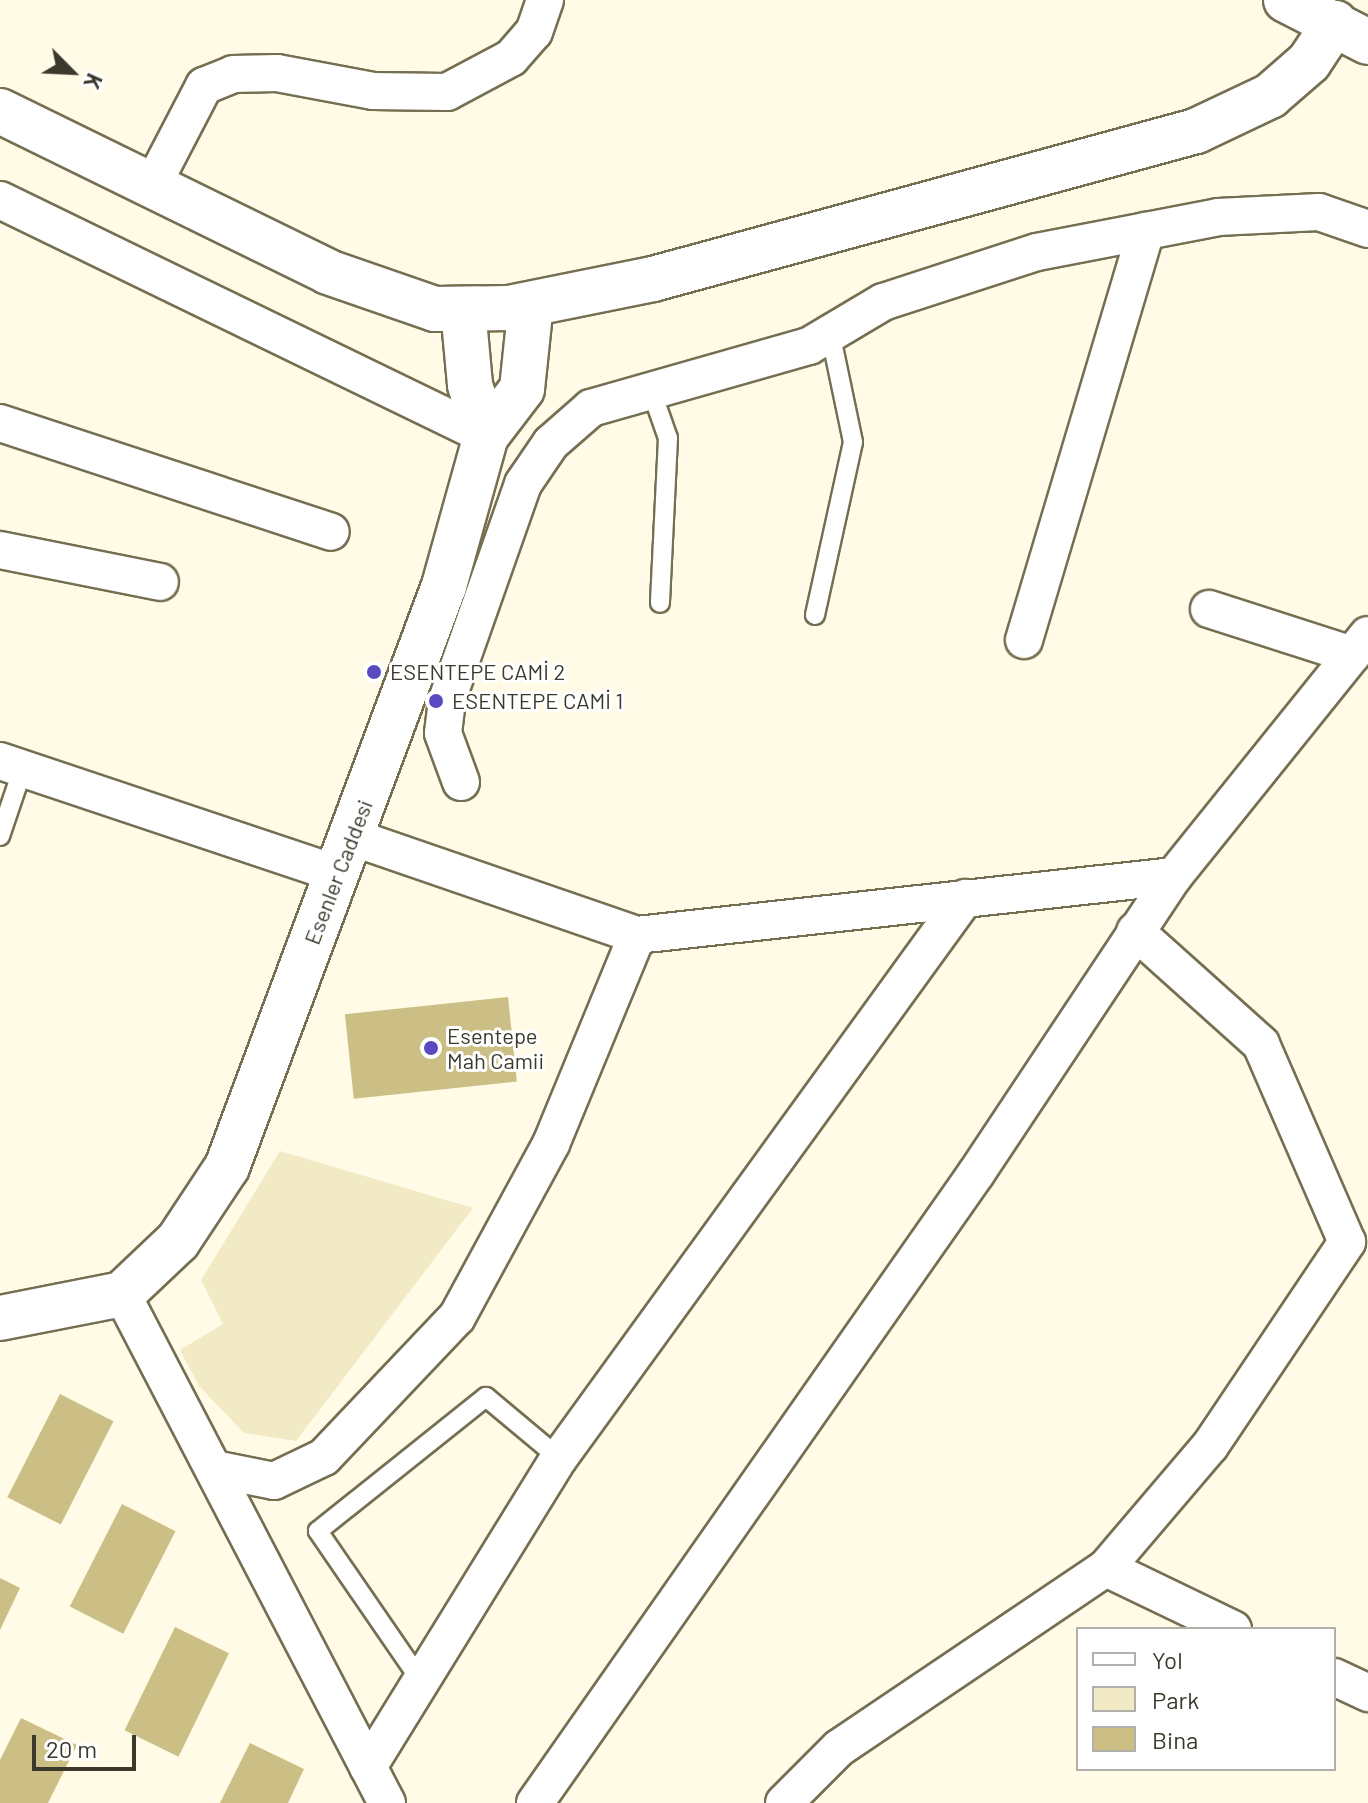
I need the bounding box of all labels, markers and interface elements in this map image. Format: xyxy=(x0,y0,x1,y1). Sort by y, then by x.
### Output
north arrow xyxy=(32,32,112,112)
text: K xyxy=(79,70,109,93)
place label: ESENTEPE CAMİ 2 xyxy=(390,659,565,685)
marker: ESENTEPE CAMİ 2 xyxy=(365,663,383,681)
place label: ESENTEPE CAMİ 1 xyxy=(452,688,623,714)
marker: ESENTEPE CAMİ 1 xyxy=(427,692,445,710)
street label: Esenler Caddesi xyxy=(298,796,378,948)
place label: Esentepe Mah Camii xyxy=(447,1022,544,1074)
marker: Esentepe Mah Camii xyxy=(422,1039,440,1057)
legend xyxy=(1076,1627,1336,1771)
text: Yol xyxy=(1152,1645,1183,1674)
text: Park xyxy=(1152,1685,1199,1714)
scale bar xyxy=(36,1719,140,1769)
text: Bina xyxy=(1152,1725,1198,1754)
text: 20 m xyxy=(46,1734,97,1763)

